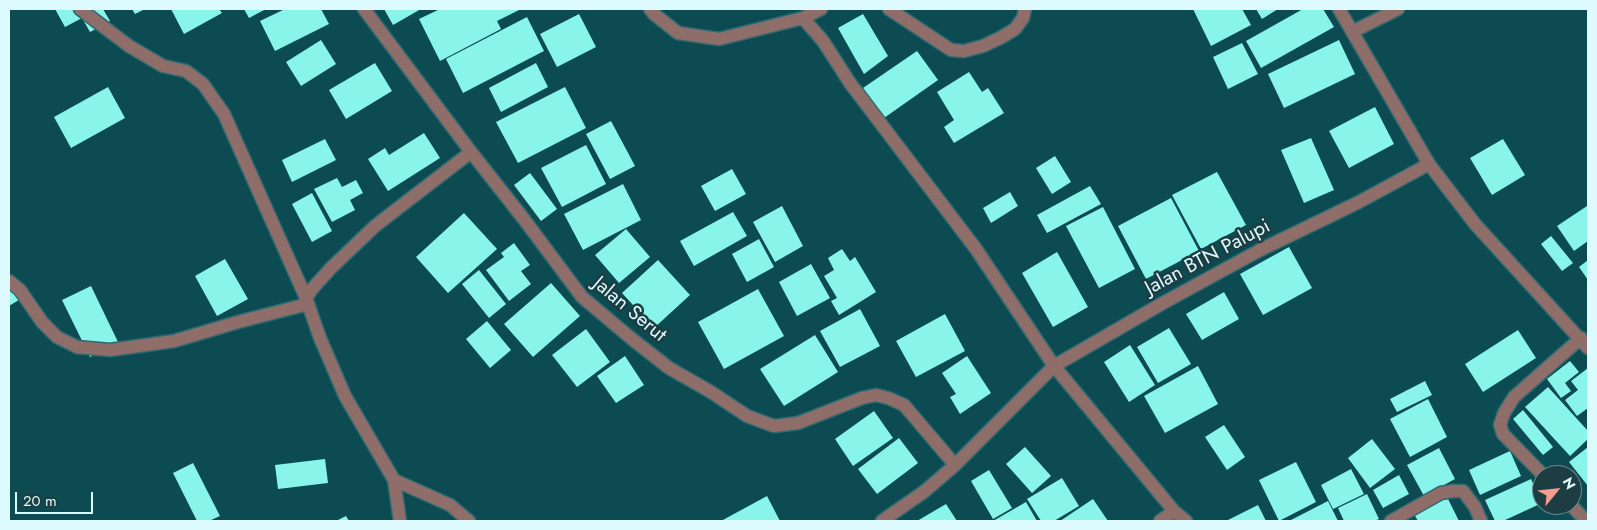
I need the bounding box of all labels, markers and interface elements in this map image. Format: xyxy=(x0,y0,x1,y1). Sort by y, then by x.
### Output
street label: Jalan BTN Palupi xyxy=(1141,215,1275,301)
street label: Jalan Serut xyxy=(587,272,671,348)
north arrow xyxy=(1532,465,1582,515)
text: N xyxy=(1558,474,1581,493)
scale bar xyxy=(18,482,95,514)
text: 20 m xyxy=(23,490,57,512)

